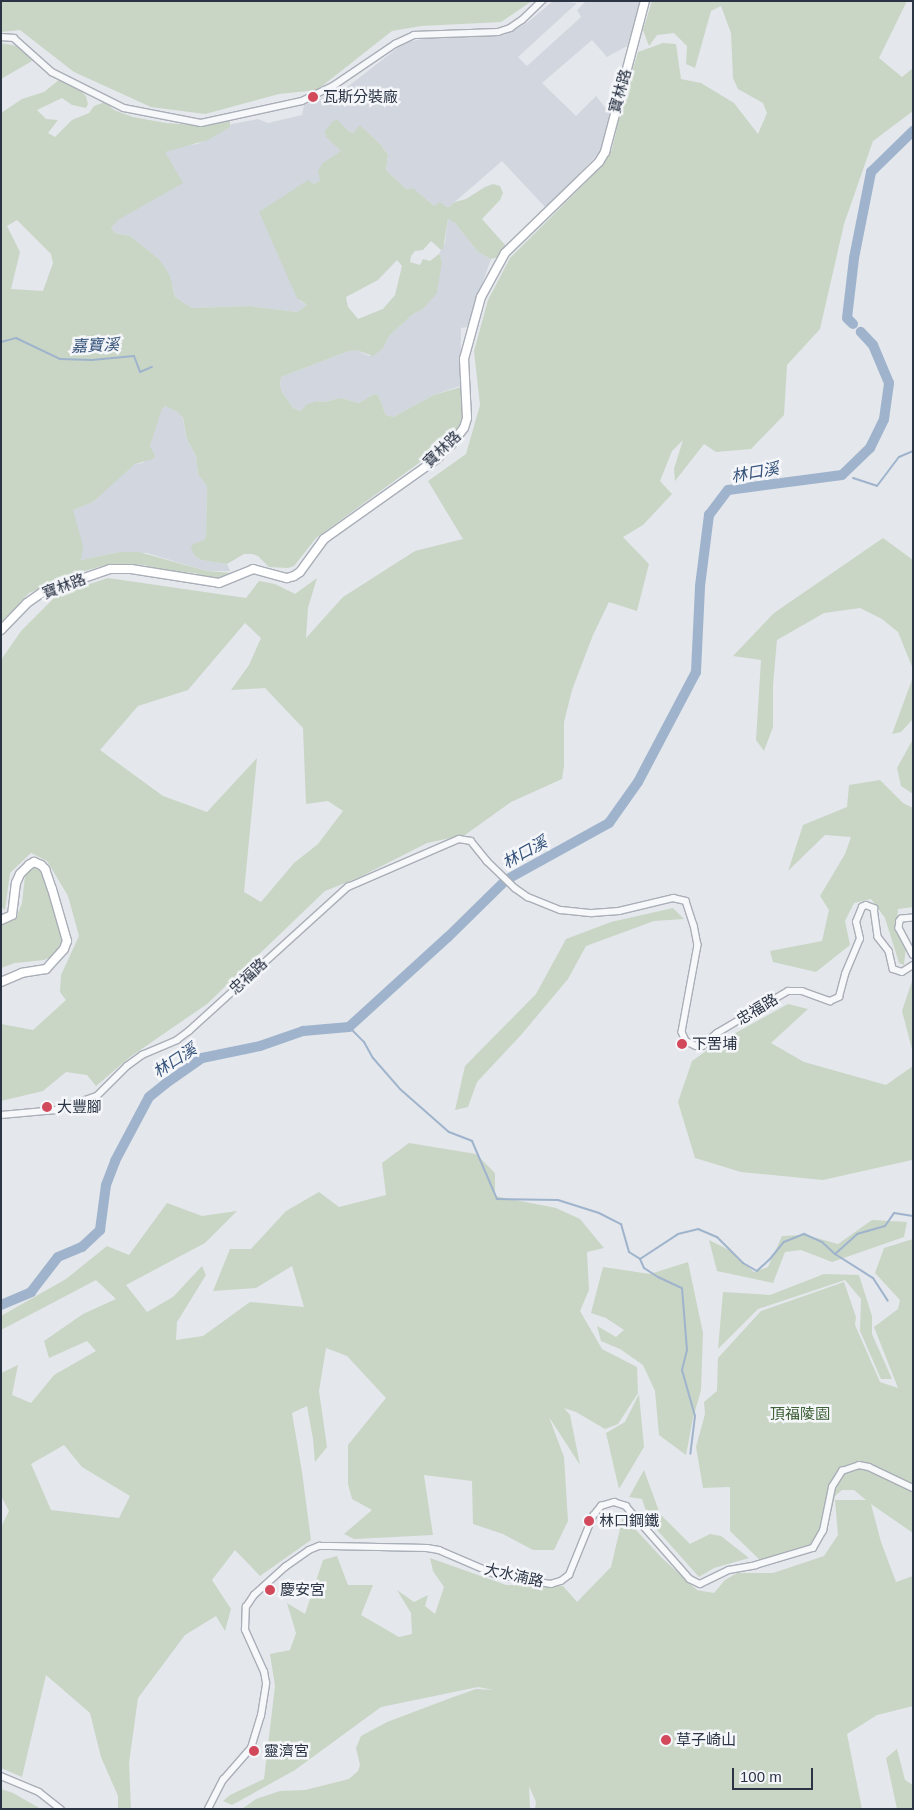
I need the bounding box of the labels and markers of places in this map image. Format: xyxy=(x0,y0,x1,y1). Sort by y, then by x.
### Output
place label: 瓦斯分裝廠 xyxy=(323,88,398,106)
marker: 瓦斯分裝廠 xyxy=(307,91,319,103)
place label: 下罟埔 xyxy=(692,1035,737,1053)
marker: 下罟埔 xyxy=(676,1038,688,1050)
place label: 大豐腳 xyxy=(57,1098,102,1116)
marker: 大豐腳 xyxy=(41,1101,53,1113)
place label: 林口鋼鐵 xyxy=(599,1512,659,1530)
marker: 林口鋼鐵 xyxy=(583,1515,595,1527)
place label: 慶安宮 xyxy=(280,1581,325,1599)
marker: 慶安宮 xyxy=(264,1584,276,1596)
place label: 草子崎山 xyxy=(676,1731,736,1749)
marker: 草子崎山 xyxy=(660,1734,672,1746)
place label: 靈濟宮 xyxy=(264,1742,309,1760)
marker: 靈濟宮 xyxy=(248,1745,260,1757)

